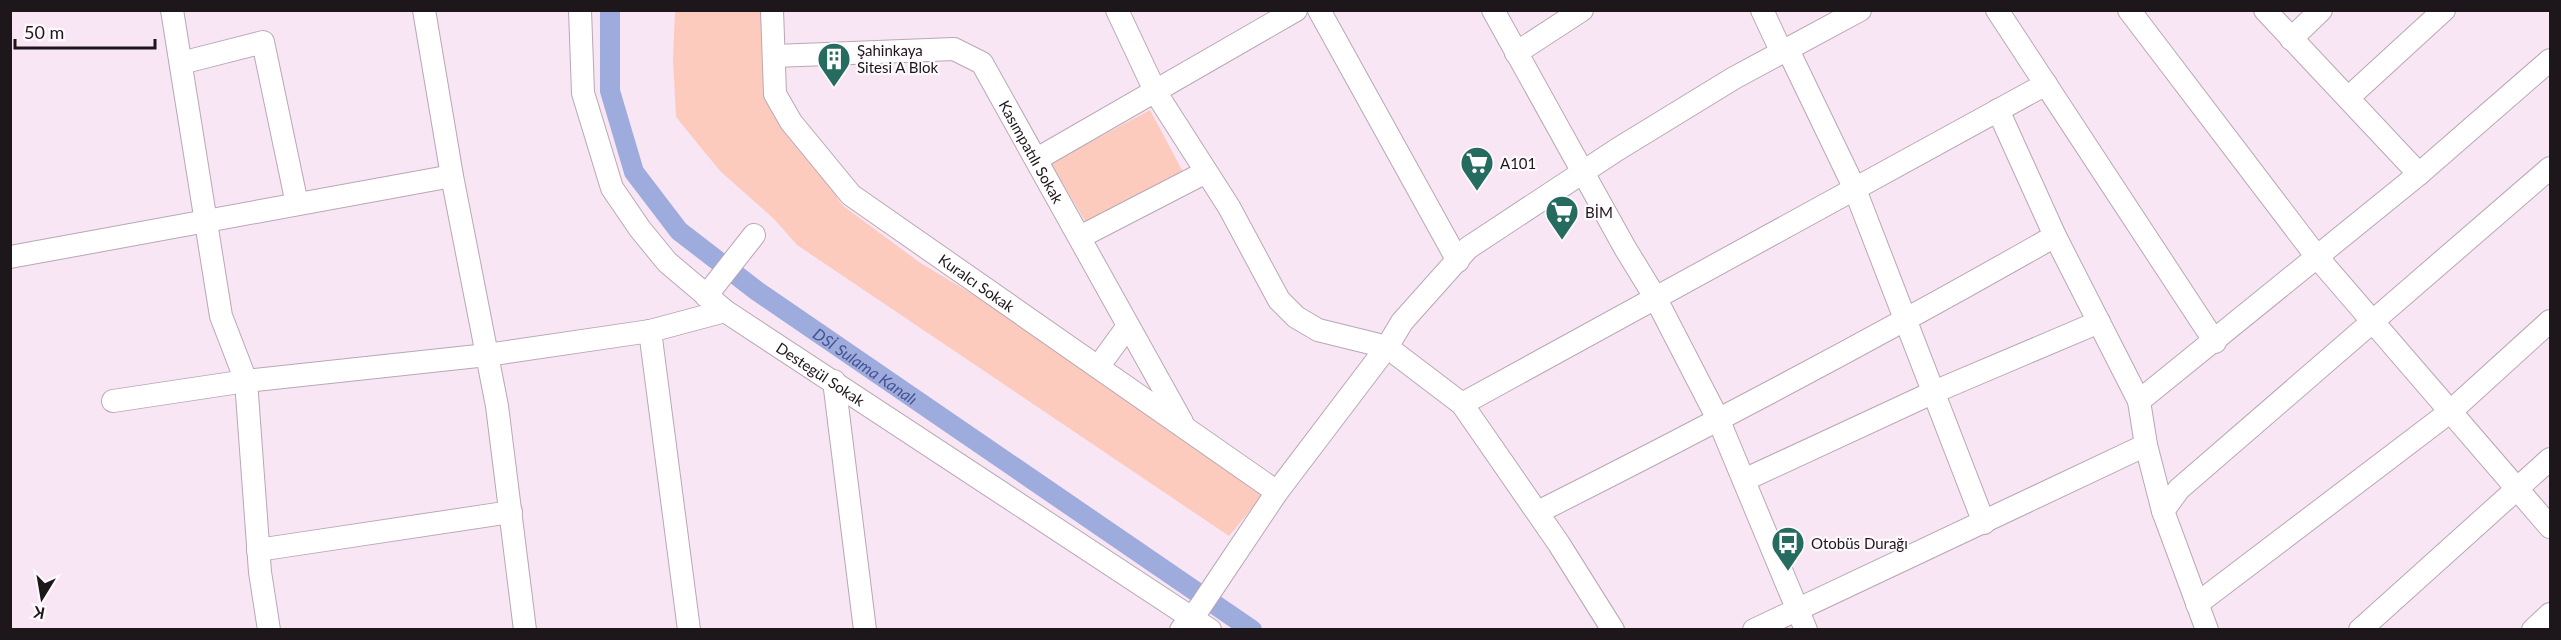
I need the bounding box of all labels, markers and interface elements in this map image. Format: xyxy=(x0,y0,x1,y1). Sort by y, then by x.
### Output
scale bar xyxy=(15,12,154,50)
text: 50 m xyxy=(24,21,64,43)
building icon: Şahinkaya Sitesi A Blok xyxy=(816,41,852,88)
place label: Şahinkaya Sitesi A Blok xyxy=(857,41,938,76)
street label: Kasımpatılı Sokak xyxy=(996,97,1068,207)
supermarket icon: A101 xyxy=(1459,145,1495,192)
place label: A101 xyxy=(1500,154,1536,172)
supermarket icon: BİM xyxy=(1544,194,1580,241)
place label: BİM xyxy=(1585,203,1613,221)
street label: Kuralcı Sokak xyxy=(935,250,1018,315)
water label: DSİ Sulama Kanalı xyxy=(810,323,921,408)
street label: Destegül Sokak xyxy=(773,338,868,410)
bus stop icon: Otobüs Durağı xyxy=(1770,525,1806,572)
place label: Otobüs Durağı xyxy=(1811,534,1908,552)
north arrow xyxy=(12,568,72,628)
text: K xyxy=(31,603,46,624)

